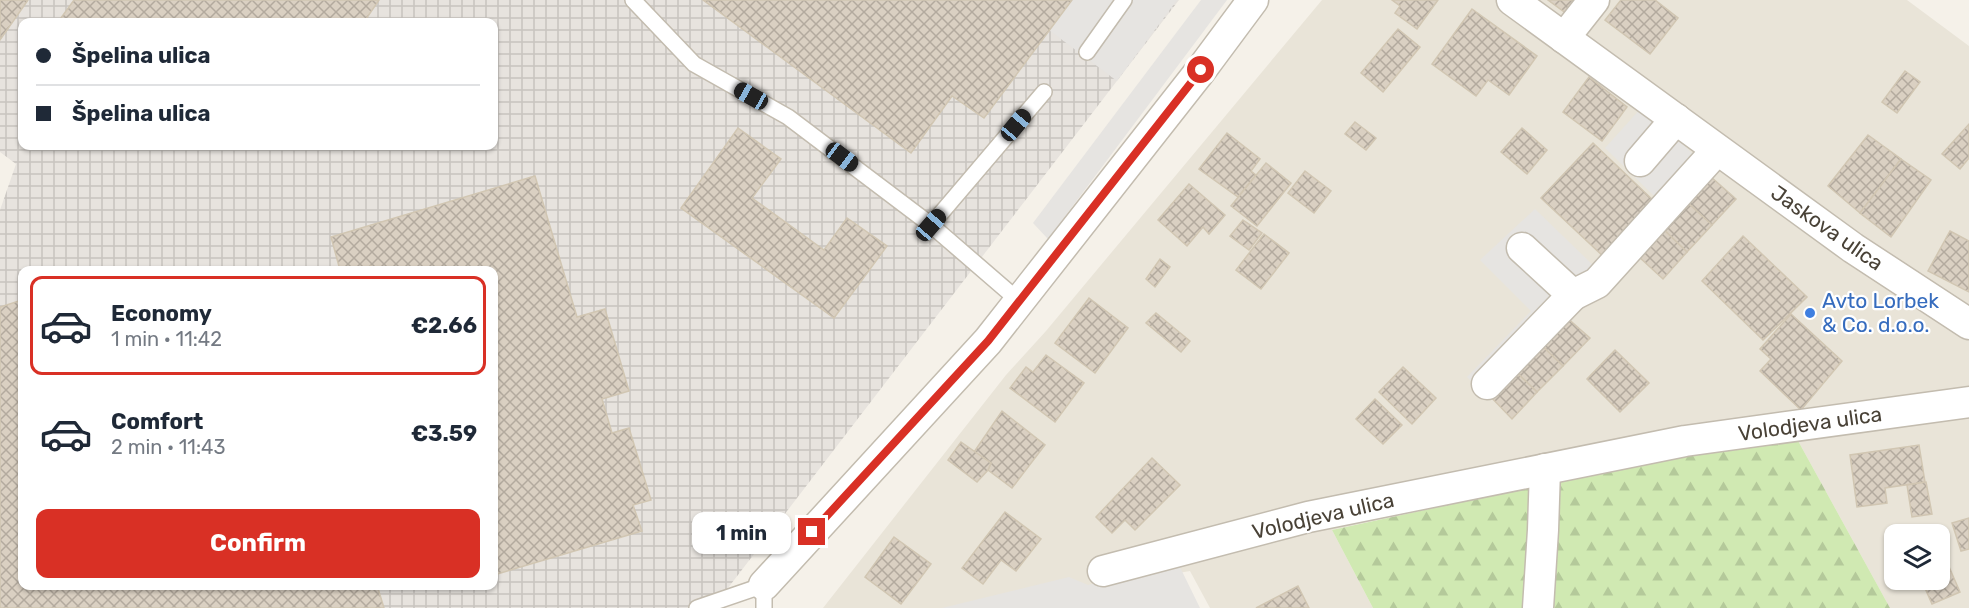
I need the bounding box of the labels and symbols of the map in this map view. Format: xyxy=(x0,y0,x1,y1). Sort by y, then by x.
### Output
route start xyxy=(1187,56,1214,83)
car xyxy=(731,79,771,113)
car xyxy=(998,105,1034,145)
car xyxy=(822,139,862,175)
street label: Jaskova ulica xyxy=(1766,180,1888,276)
car xyxy=(912,206,950,244)
place label: Avto Lorbek & Co. d.o.o. xyxy=(1822,288,1939,337)
marker: Avto Lorbek & Co. d.o.o. xyxy=(1803,306,1817,320)
street label: Volodjeva ulica xyxy=(1736,401,1883,446)
street label: Volodjeva ulica xyxy=(1249,487,1396,544)
callout: 1 min xyxy=(692,511,791,553)
route end xyxy=(798,518,825,545)

